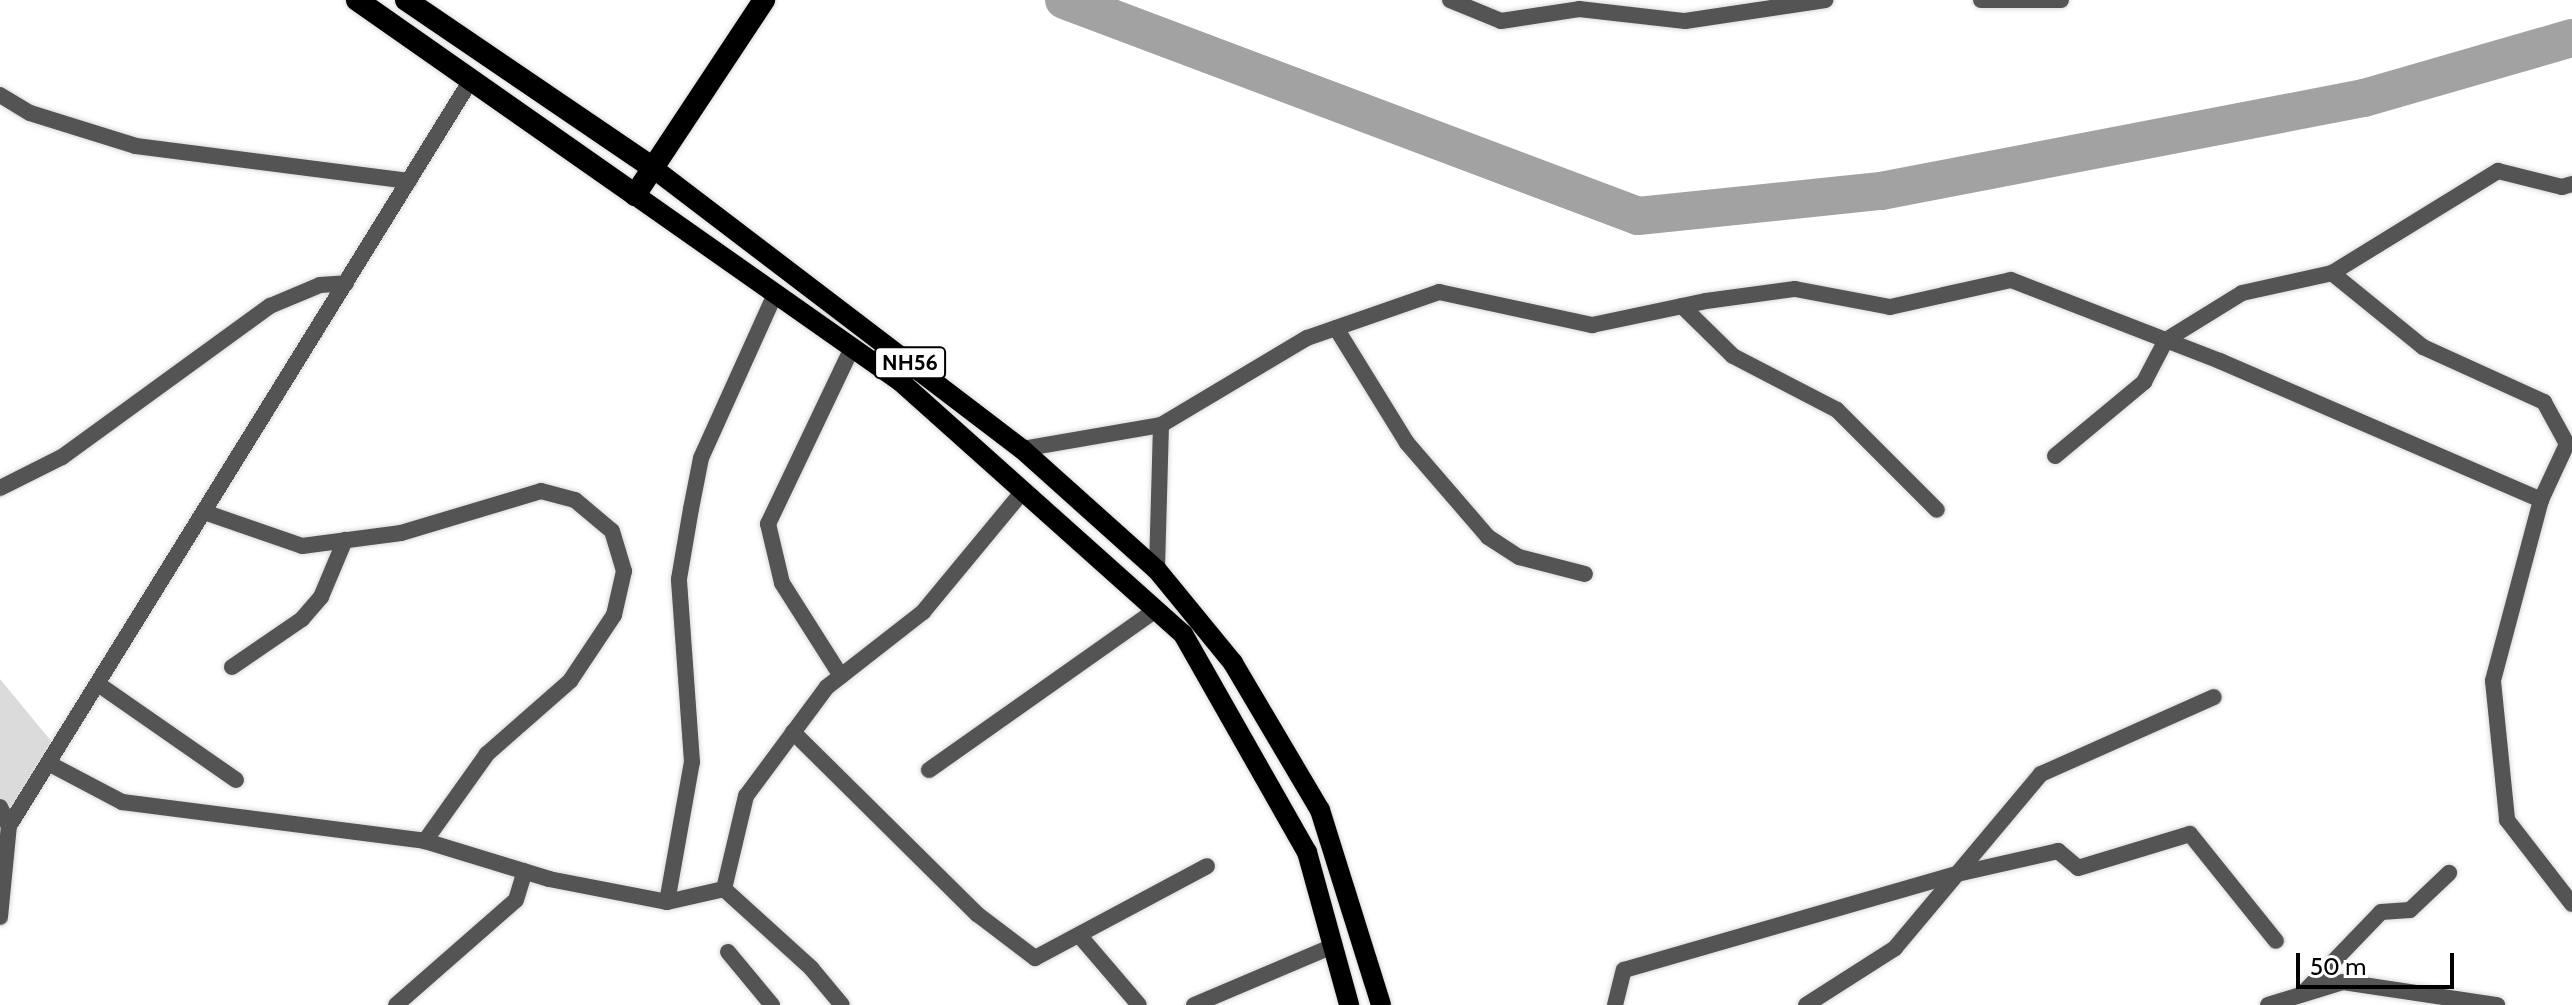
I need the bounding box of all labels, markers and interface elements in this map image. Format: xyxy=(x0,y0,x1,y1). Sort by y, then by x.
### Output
road number: NH56 xyxy=(874,345,946,381)
scale bar xyxy=(2300,937,2458,987)
text: 50 m xyxy=(2310,952,2366,981)

